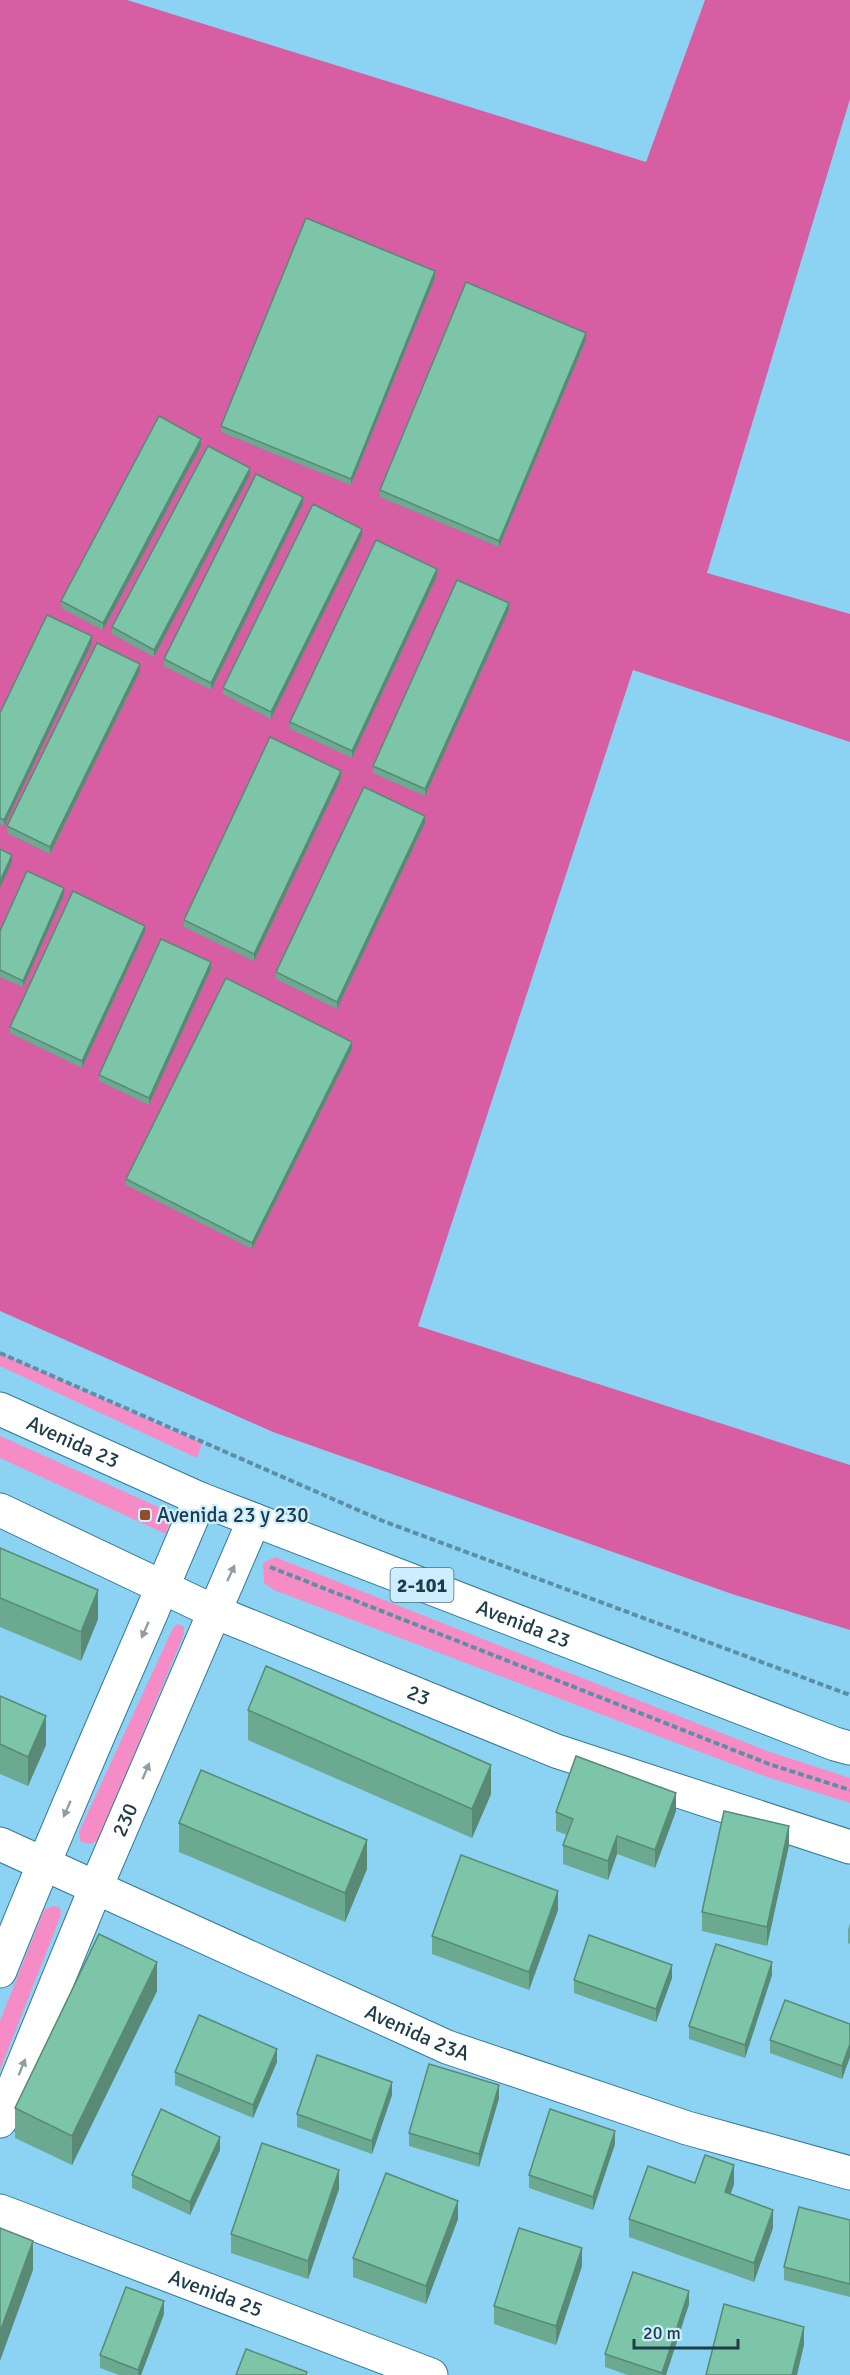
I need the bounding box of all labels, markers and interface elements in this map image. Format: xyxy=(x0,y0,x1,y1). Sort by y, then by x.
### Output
street label: Avenida 23 xyxy=(23,1410,123,1474)
place label: Avenida 23 y 230 xyxy=(157,1502,309,1528)
marker: Avenida 23 y 230 xyxy=(138,1508,152,1522)
one-way arrow xyxy=(227,1564,236,1581)
road number: 2-101 xyxy=(390,1568,454,1602)
street label: Avenida 23 xyxy=(473,1594,574,1654)
one-way arrow xyxy=(141,1622,150,1639)
street label: 23 xyxy=(403,1679,434,1711)
one-way arrow xyxy=(141,1762,151,1780)
street label: 230 xyxy=(106,1799,144,1841)
one-way arrow xyxy=(62,1800,72,1818)
street label: Avenida 23A xyxy=(361,1999,473,2067)
one-way arrow xyxy=(17,2058,27,2076)
street label: Avenida 25 xyxy=(165,2263,267,2323)
scale bar xyxy=(634,2312,738,2350)
text: 20 m xyxy=(643,2322,681,2344)

